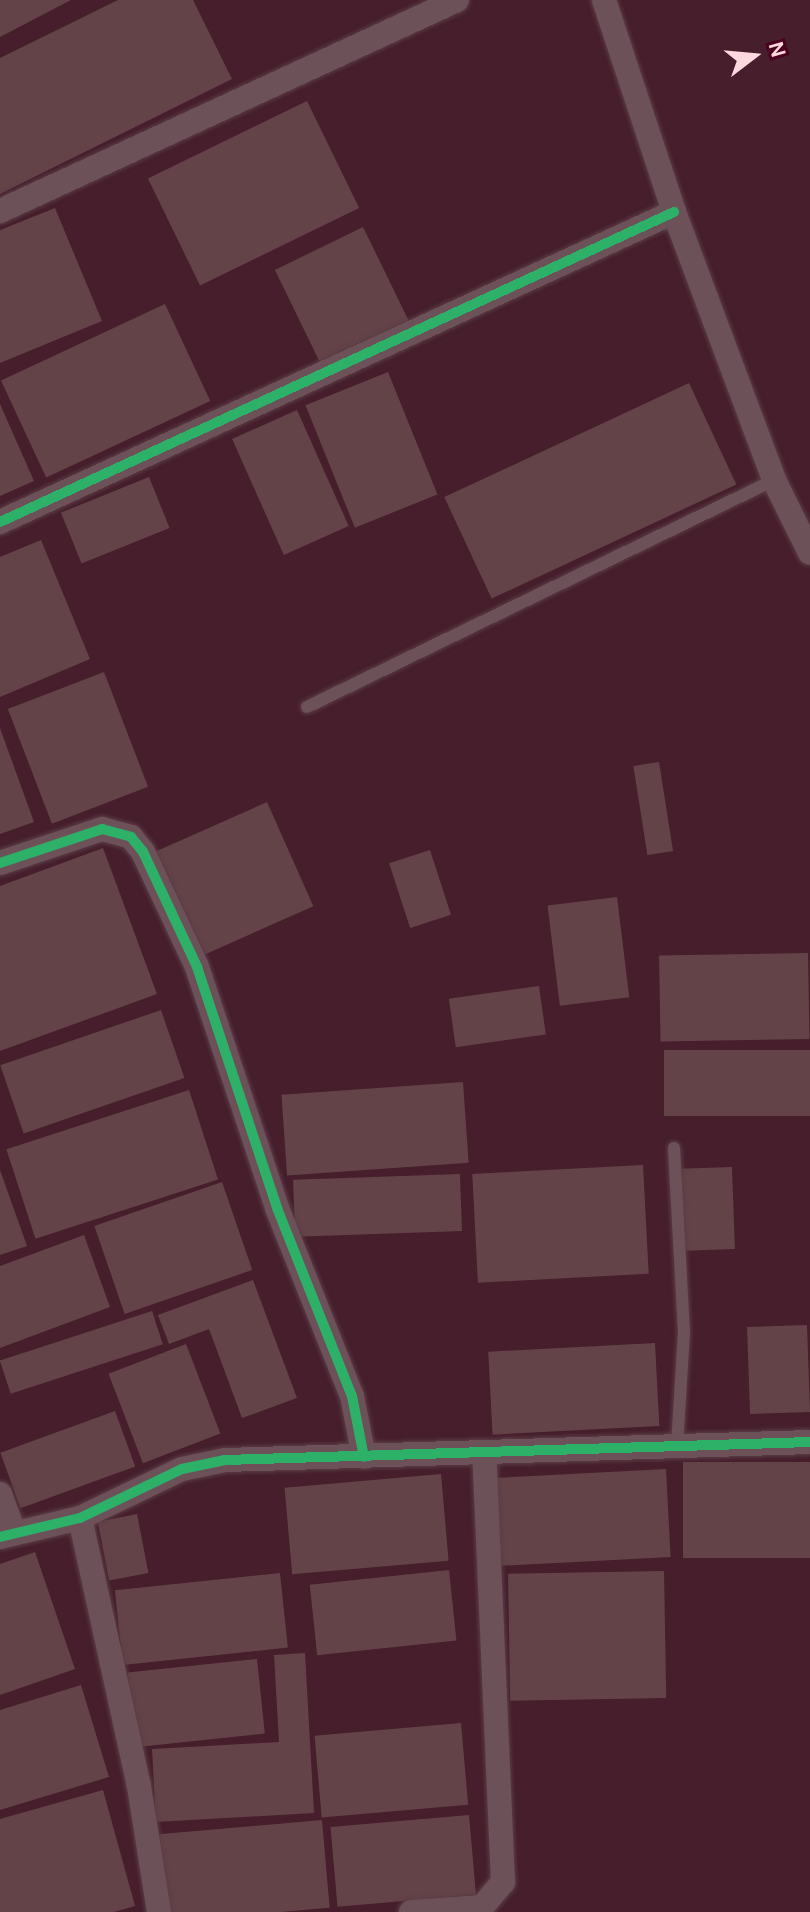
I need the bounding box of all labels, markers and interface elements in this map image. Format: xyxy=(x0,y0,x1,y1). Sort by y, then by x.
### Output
north arrow xyxy=(714,16,794,96)
text: N xyxy=(762,38,792,61)

